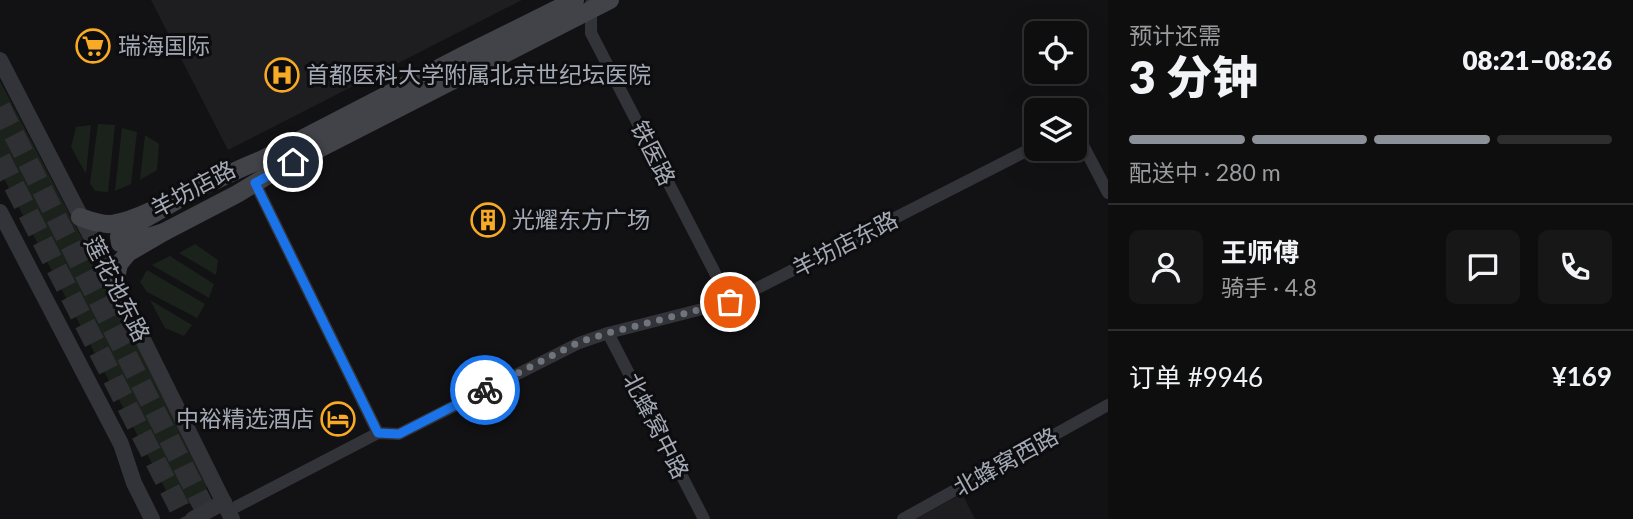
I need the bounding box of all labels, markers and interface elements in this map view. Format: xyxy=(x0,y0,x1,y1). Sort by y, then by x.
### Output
map controls xyxy=(1024,21,1087,161)
button: locate xyxy=(1024,21,1087,84)
text: 预计还需 xyxy=(1129,21,1221,49)
supermarket icon: 瑞海国际 xyxy=(74,27,112,65)
place label: 瑞海国际 xyxy=(118,31,210,59)
text: 08:21–08:26 xyxy=(1462,44,1612,76)
text: 3 分钟 xyxy=(1129,49,1258,104)
hospital icon: 首都医科大学附属北京世纪坛医院 xyxy=(263,56,301,94)
place label: 首都医科大学附属北京世纪坛医院 xyxy=(306,60,651,88)
button: layers xyxy=(1024,98,1087,161)
street label: 铁医路 xyxy=(626,115,682,190)
pin xyxy=(263,132,323,192)
icon: home xyxy=(274,143,312,181)
street label: 羊坊店路 xyxy=(145,154,240,222)
text: 配送中 · 280 m xyxy=(1129,158,1281,186)
building icon: 光耀东方广场 xyxy=(469,201,507,239)
place label: 光耀东方广场 xyxy=(512,205,650,233)
street label: 羊坊店东路 xyxy=(787,205,902,282)
button: person xyxy=(1129,230,1203,304)
button: chat xyxy=(1446,230,1520,304)
button: phone xyxy=(1538,230,1612,304)
street label: 莲花池东路 xyxy=(79,231,156,346)
text: 王师傅 xyxy=(1221,236,1299,268)
pin xyxy=(700,272,760,332)
text: 骑手 · 4.8 xyxy=(1221,273,1317,301)
icon: bag xyxy=(711,283,749,321)
courier xyxy=(450,355,520,425)
text: ¥169 xyxy=(1552,360,1612,392)
text: 订单 #9946 xyxy=(1129,361,1263,393)
street label: 北蜂窝中路 xyxy=(618,368,695,483)
icon: bike xyxy=(466,371,504,409)
hotel icon: 中裕精选酒店 xyxy=(319,400,357,438)
place label: 中裕精选酒店 xyxy=(176,404,314,432)
street label: 北蜂窝西路 xyxy=(948,421,1063,501)

